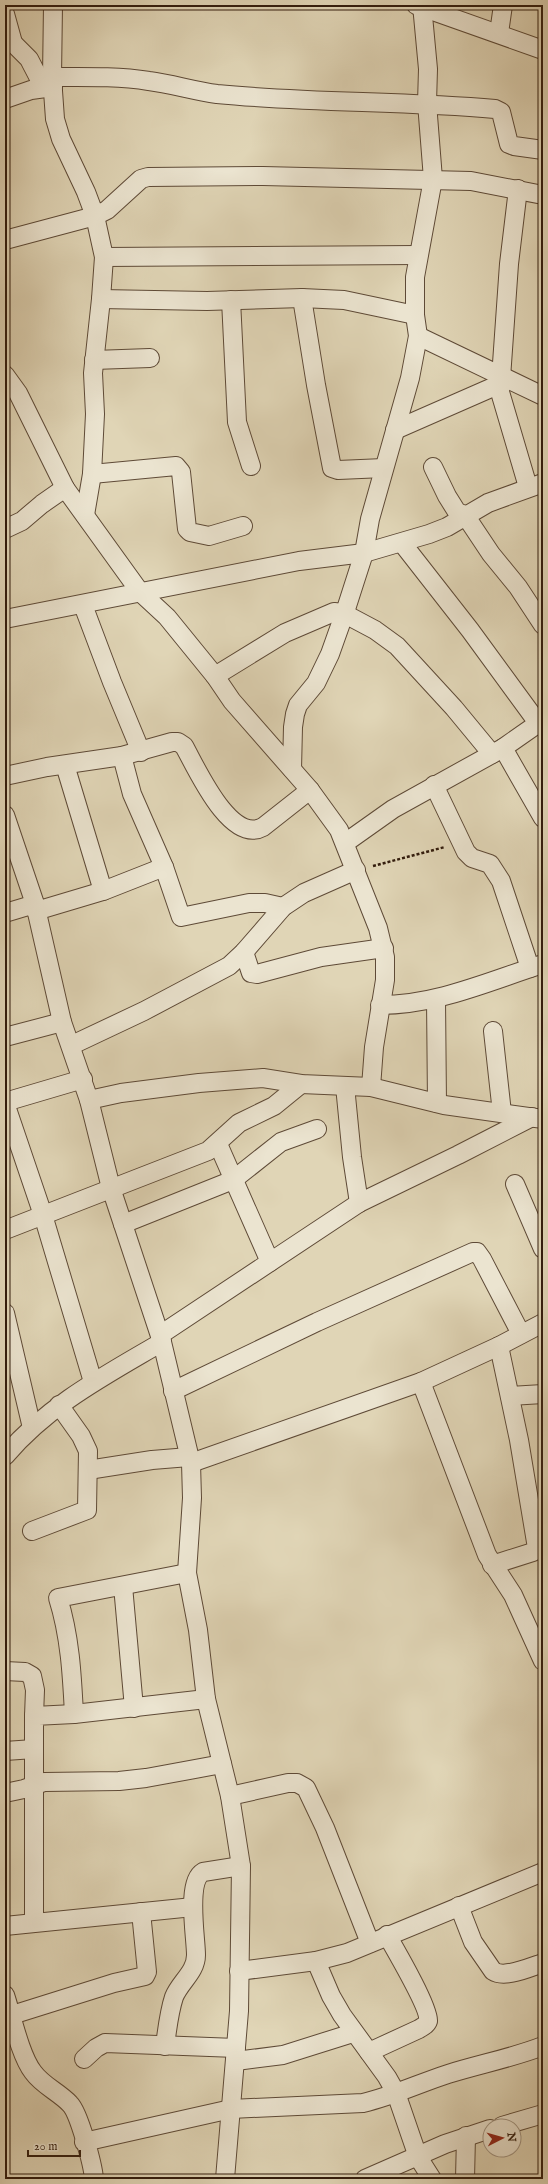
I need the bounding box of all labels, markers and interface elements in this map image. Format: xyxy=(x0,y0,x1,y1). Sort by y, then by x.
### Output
north arrow xyxy=(482,2118,522,2158)
text: N xyxy=(503,2131,518,2143)
scale bar xyxy=(28,2132,80,2158)
text: 20 m xyxy=(34,2139,57,2154)

